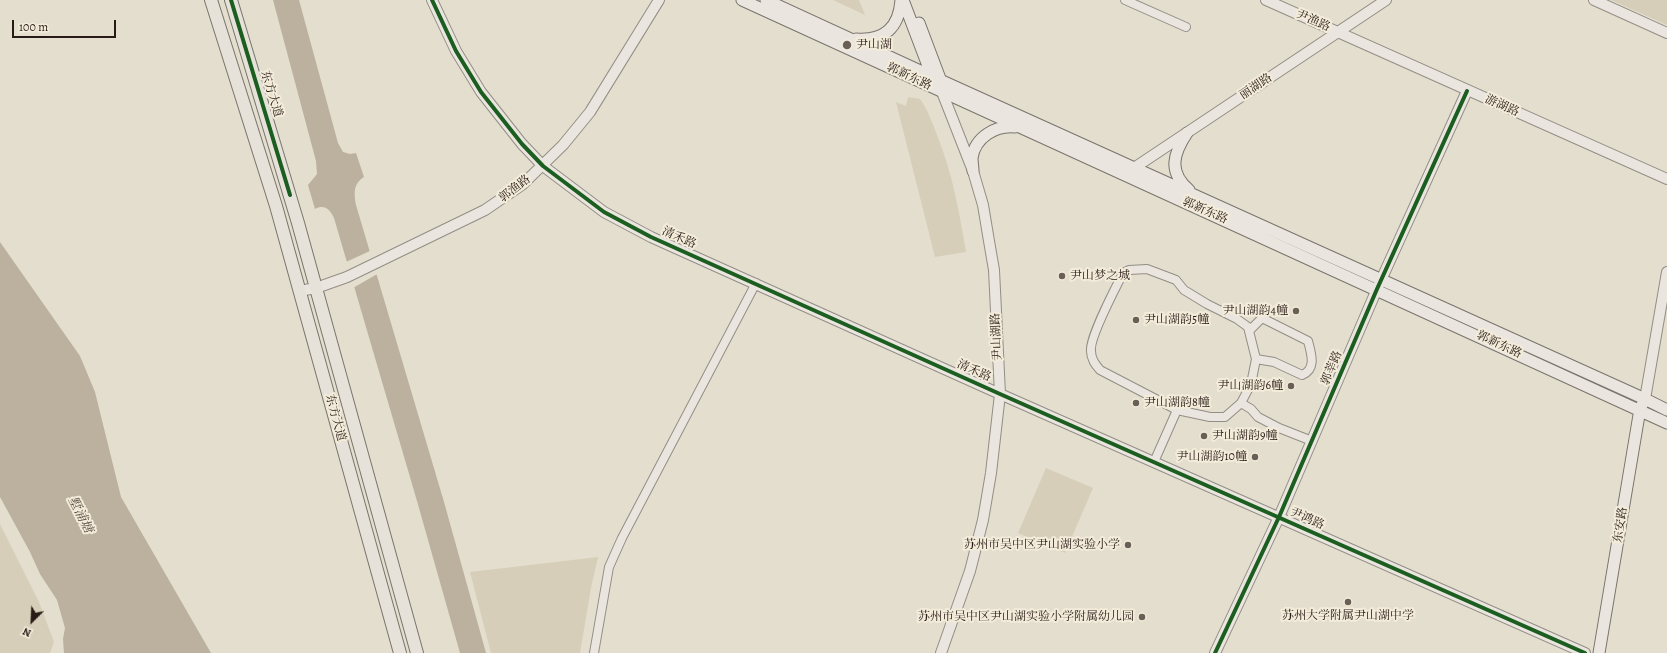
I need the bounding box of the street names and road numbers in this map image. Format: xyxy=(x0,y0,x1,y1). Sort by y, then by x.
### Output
street label: 尹渔路 xyxy=(1294,7,1332,35)
street label: 郭新东路 xyxy=(884,60,934,94)
street label: 东方大道 xyxy=(257,69,285,119)
street label: 丽湖路 xyxy=(1237,71,1275,103)
street label: 游湖路 xyxy=(1483,92,1521,120)
street label: 郭渔路 xyxy=(496,172,534,206)
street label: 郭新东路 xyxy=(1180,195,1230,227)
street label: 清禾路 xyxy=(660,224,698,252)
street label: 尹山湖路 xyxy=(989,313,1005,361)
street label: 郭新东路 xyxy=(1474,328,1524,362)
street label: 郭莘路 xyxy=(1318,349,1346,387)
street label: 清禾路 xyxy=(955,357,993,385)
street label: 东方大道 xyxy=(322,393,348,443)
street label: 尹鸿路 xyxy=(1288,505,1326,533)
street label: 东安路 xyxy=(1611,506,1631,544)

